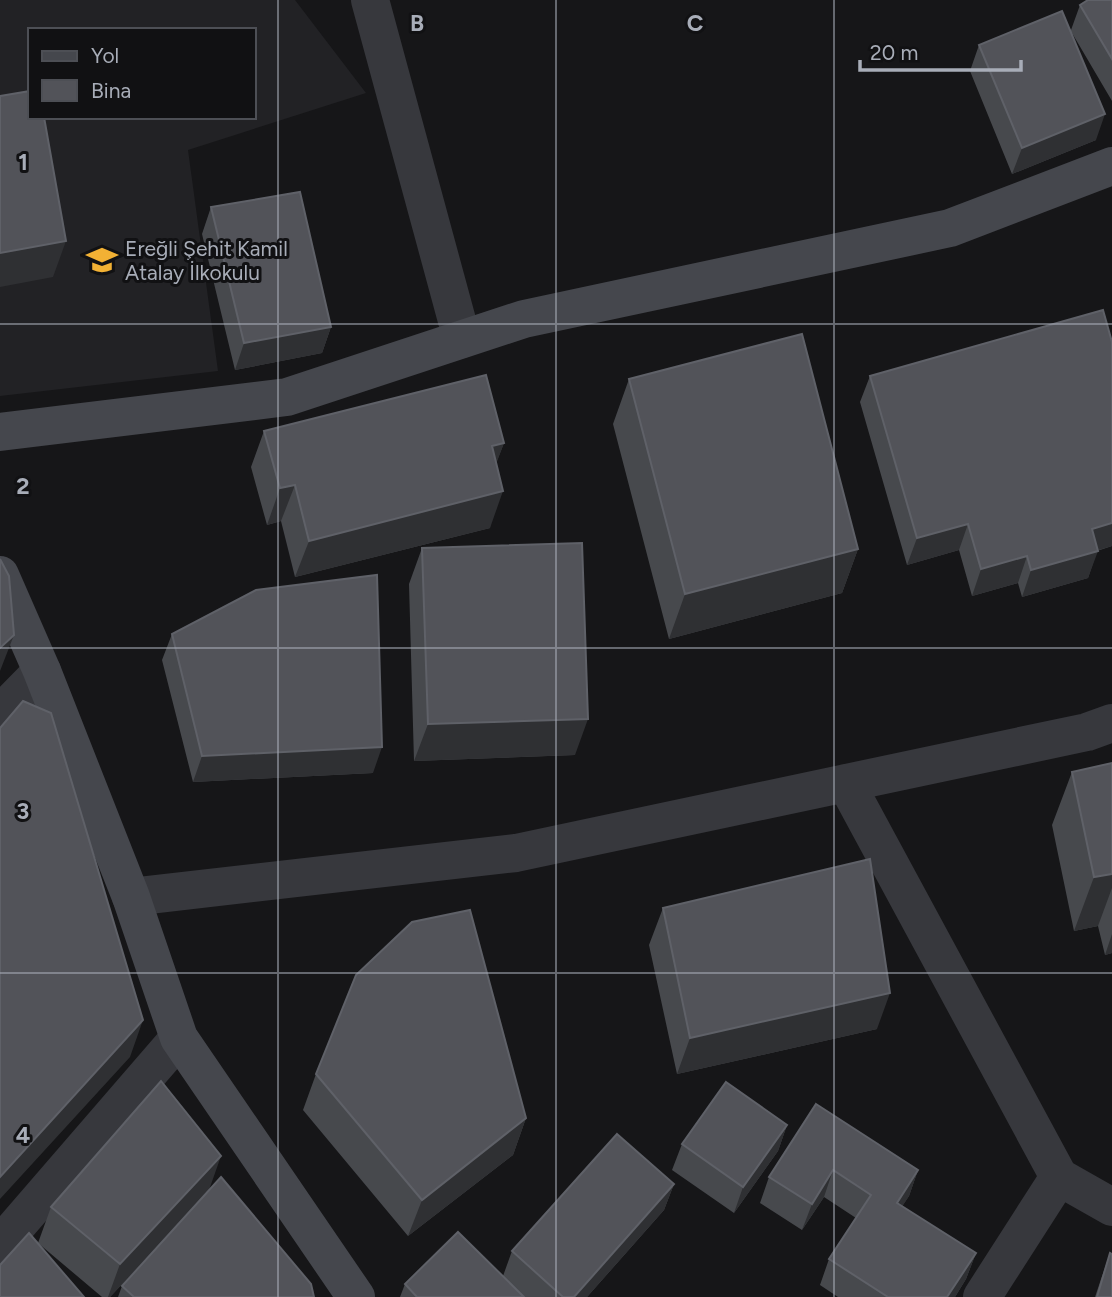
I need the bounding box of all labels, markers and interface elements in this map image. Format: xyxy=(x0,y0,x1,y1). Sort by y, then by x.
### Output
text: B xyxy=(410,9,424,37)
text: C xyxy=(687,9,704,37)
legend xyxy=(28,28,256,119)
scale bar xyxy=(860,28,1021,72)
text: 20 m xyxy=(870,40,918,65)
text: Yol xyxy=(91,43,119,68)
text: Bina xyxy=(91,78,131,103)
text: 1 xyxy=(18,148,28,176)
place label: Ereğli Şehit Kamil Atalay İlkokulu xyxy=(125,236,288,285)
school or university icon: Ereğli Şehit Kamil Atalay İlkokulu xyxy=(85,243,119,277)
text: 2 xyxy=(16,472,30,500)
text: 3 xyxy=(17,797,29,825)
text: 4 xyxy=(16,1121,30,1149)

